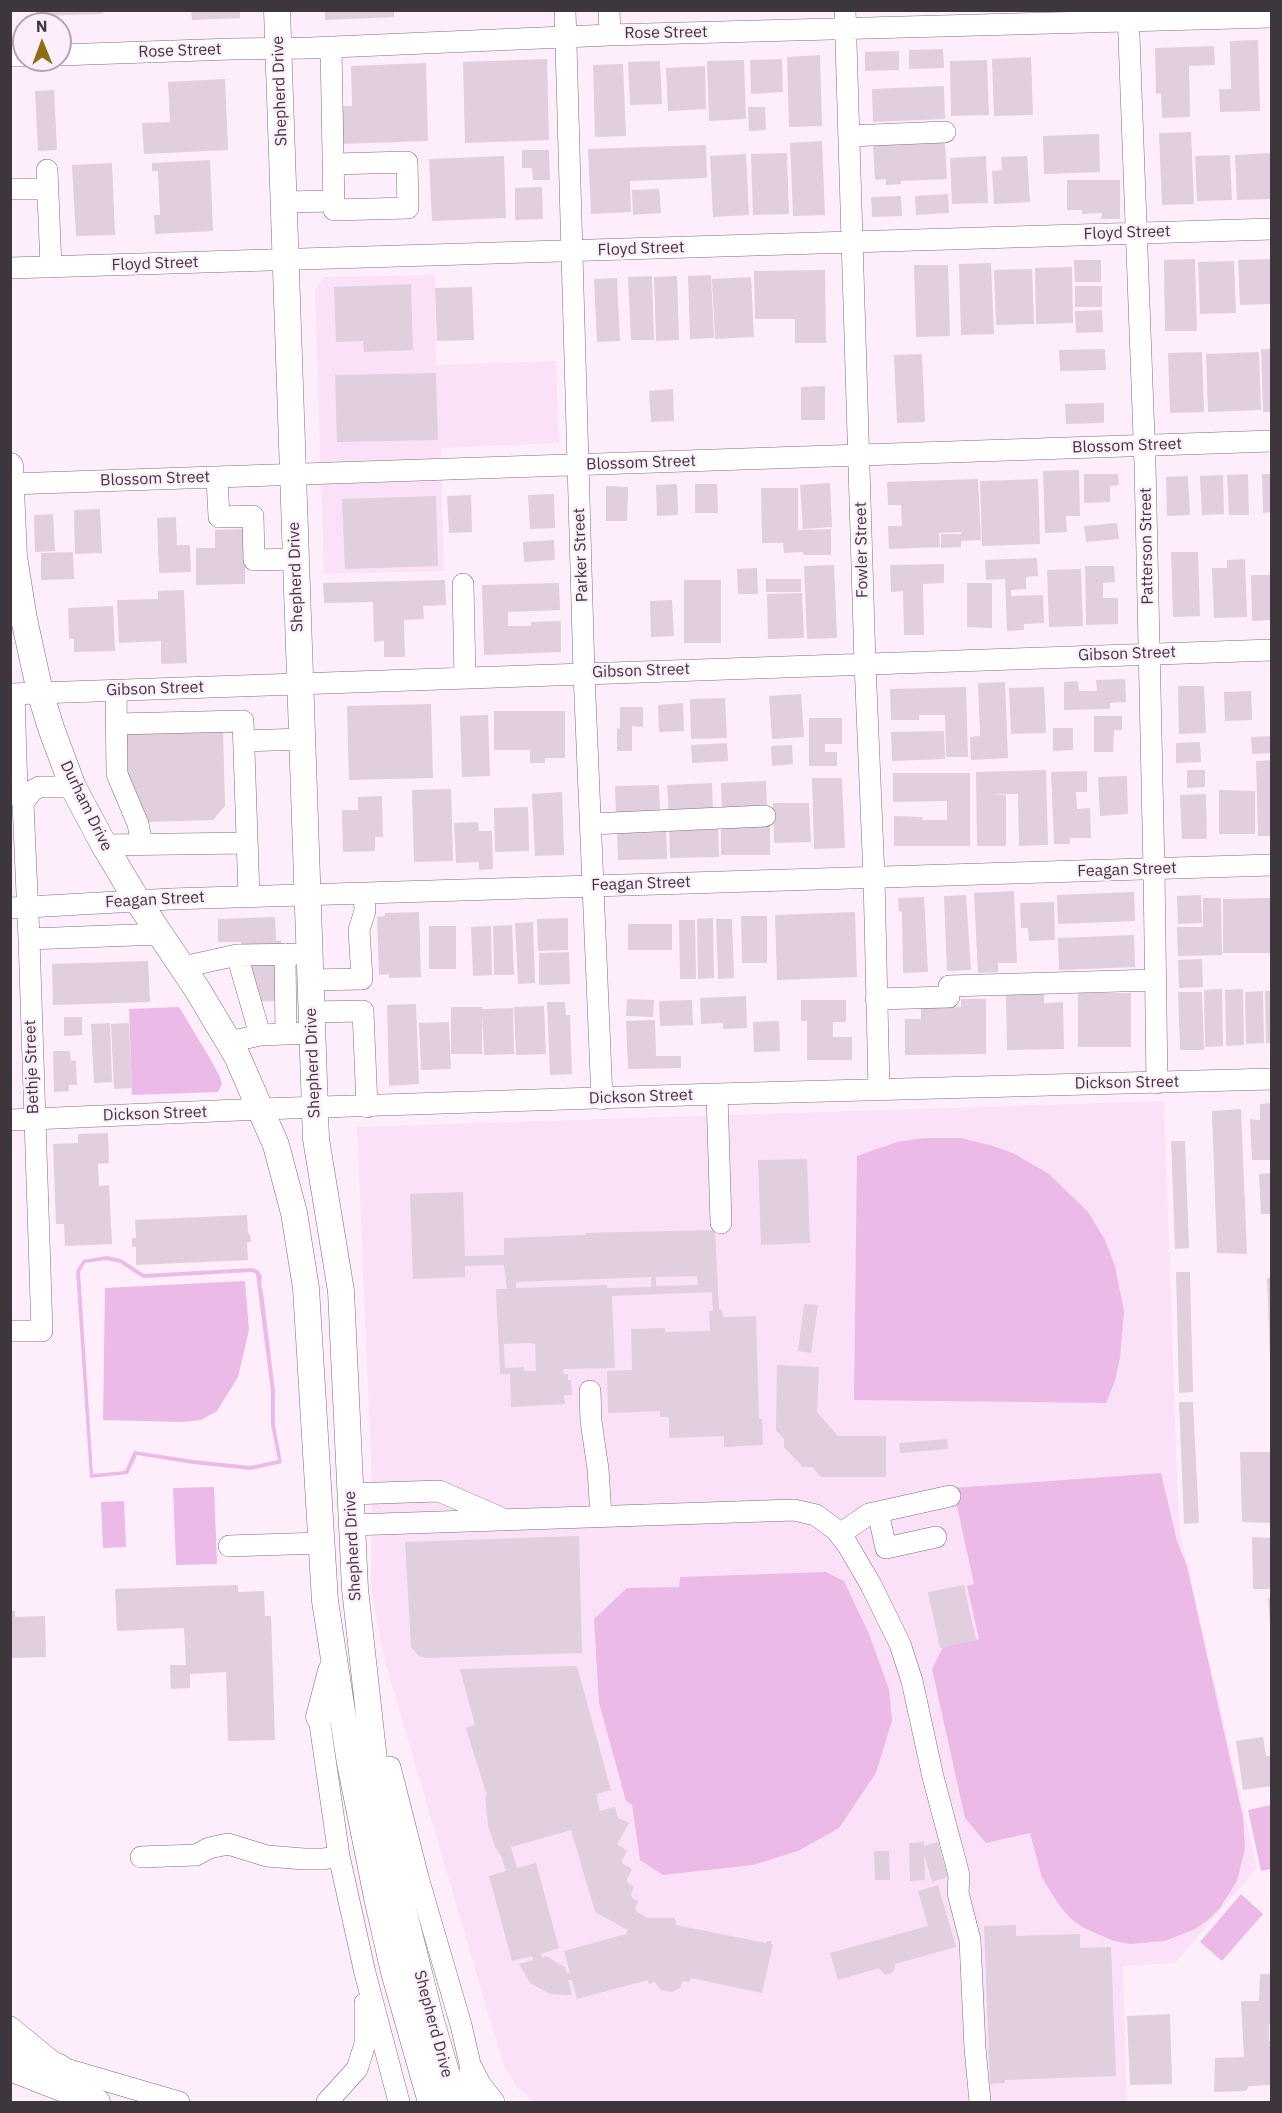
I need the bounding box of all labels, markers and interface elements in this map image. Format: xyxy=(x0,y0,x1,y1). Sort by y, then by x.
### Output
north arrow xyxy=(12,12,72,72)
text: N xyxy=(36,16,48,36)
street label: Rose Street xyxy=(624,23,708,43)
street label: Shepherd Drive xyxy=(268,36,292,146)
street label: Rose Street xyxy=(138,40,222,62)
street label: Floyd Street xyxy=(1083,222,1171,244)
street label: Floyd Street xyxy=(597,238,685,260)
street label: Floyd Street xyxy=(111,253,199,275)
street label: Blossom Street xyxy=(1072,434,1182,458)
street label: Blossom Street xyxy=(586,451,696,475)
street label: Blossom Street xyxy=(100,467,210,491)
street label: Patterson Street xyxy=(1136,487,1158,605)
street label: Fowler Street xyxy=(852,502,872,598)
street label: Parker Street xyxy=(570,507,592,603)
street label: Shepherd Drive xyxy=(284,522,308,632)
street label: Gibson Street xyxy=(1078,643,1176,665)
street label: Gibson Street xyxy=(592,660,690,682)
street label: Gibson Street xyxy=(106,678,204,700)
street label: Durham Drive xyxy=(56,758,116,854)
street label: Feagan Street xyxy=(1077,859,1177,881)
street label: Feagan Street xyxy=(591,873,691,895)
street label: Feagan Street xyxy=(105,888,205,912)
street label: Shepherd Drive xyxy=(301,1008,325,1118)
street label: Bethje Street xyxy=(21,1020,43,1114)
street label: Dickson Street xyxy=(1075,1072,1179,1094)
street label: Dickson Street xyxy=(588,1086,694,1108)
street label: Dickson Street xyxy=(102,1103,208,1125)
street label: Shepherd Drive xyxy=(341,1490,365,1602)
street label: Shepherd Drive xyxy=(409,1968,457,2080)

